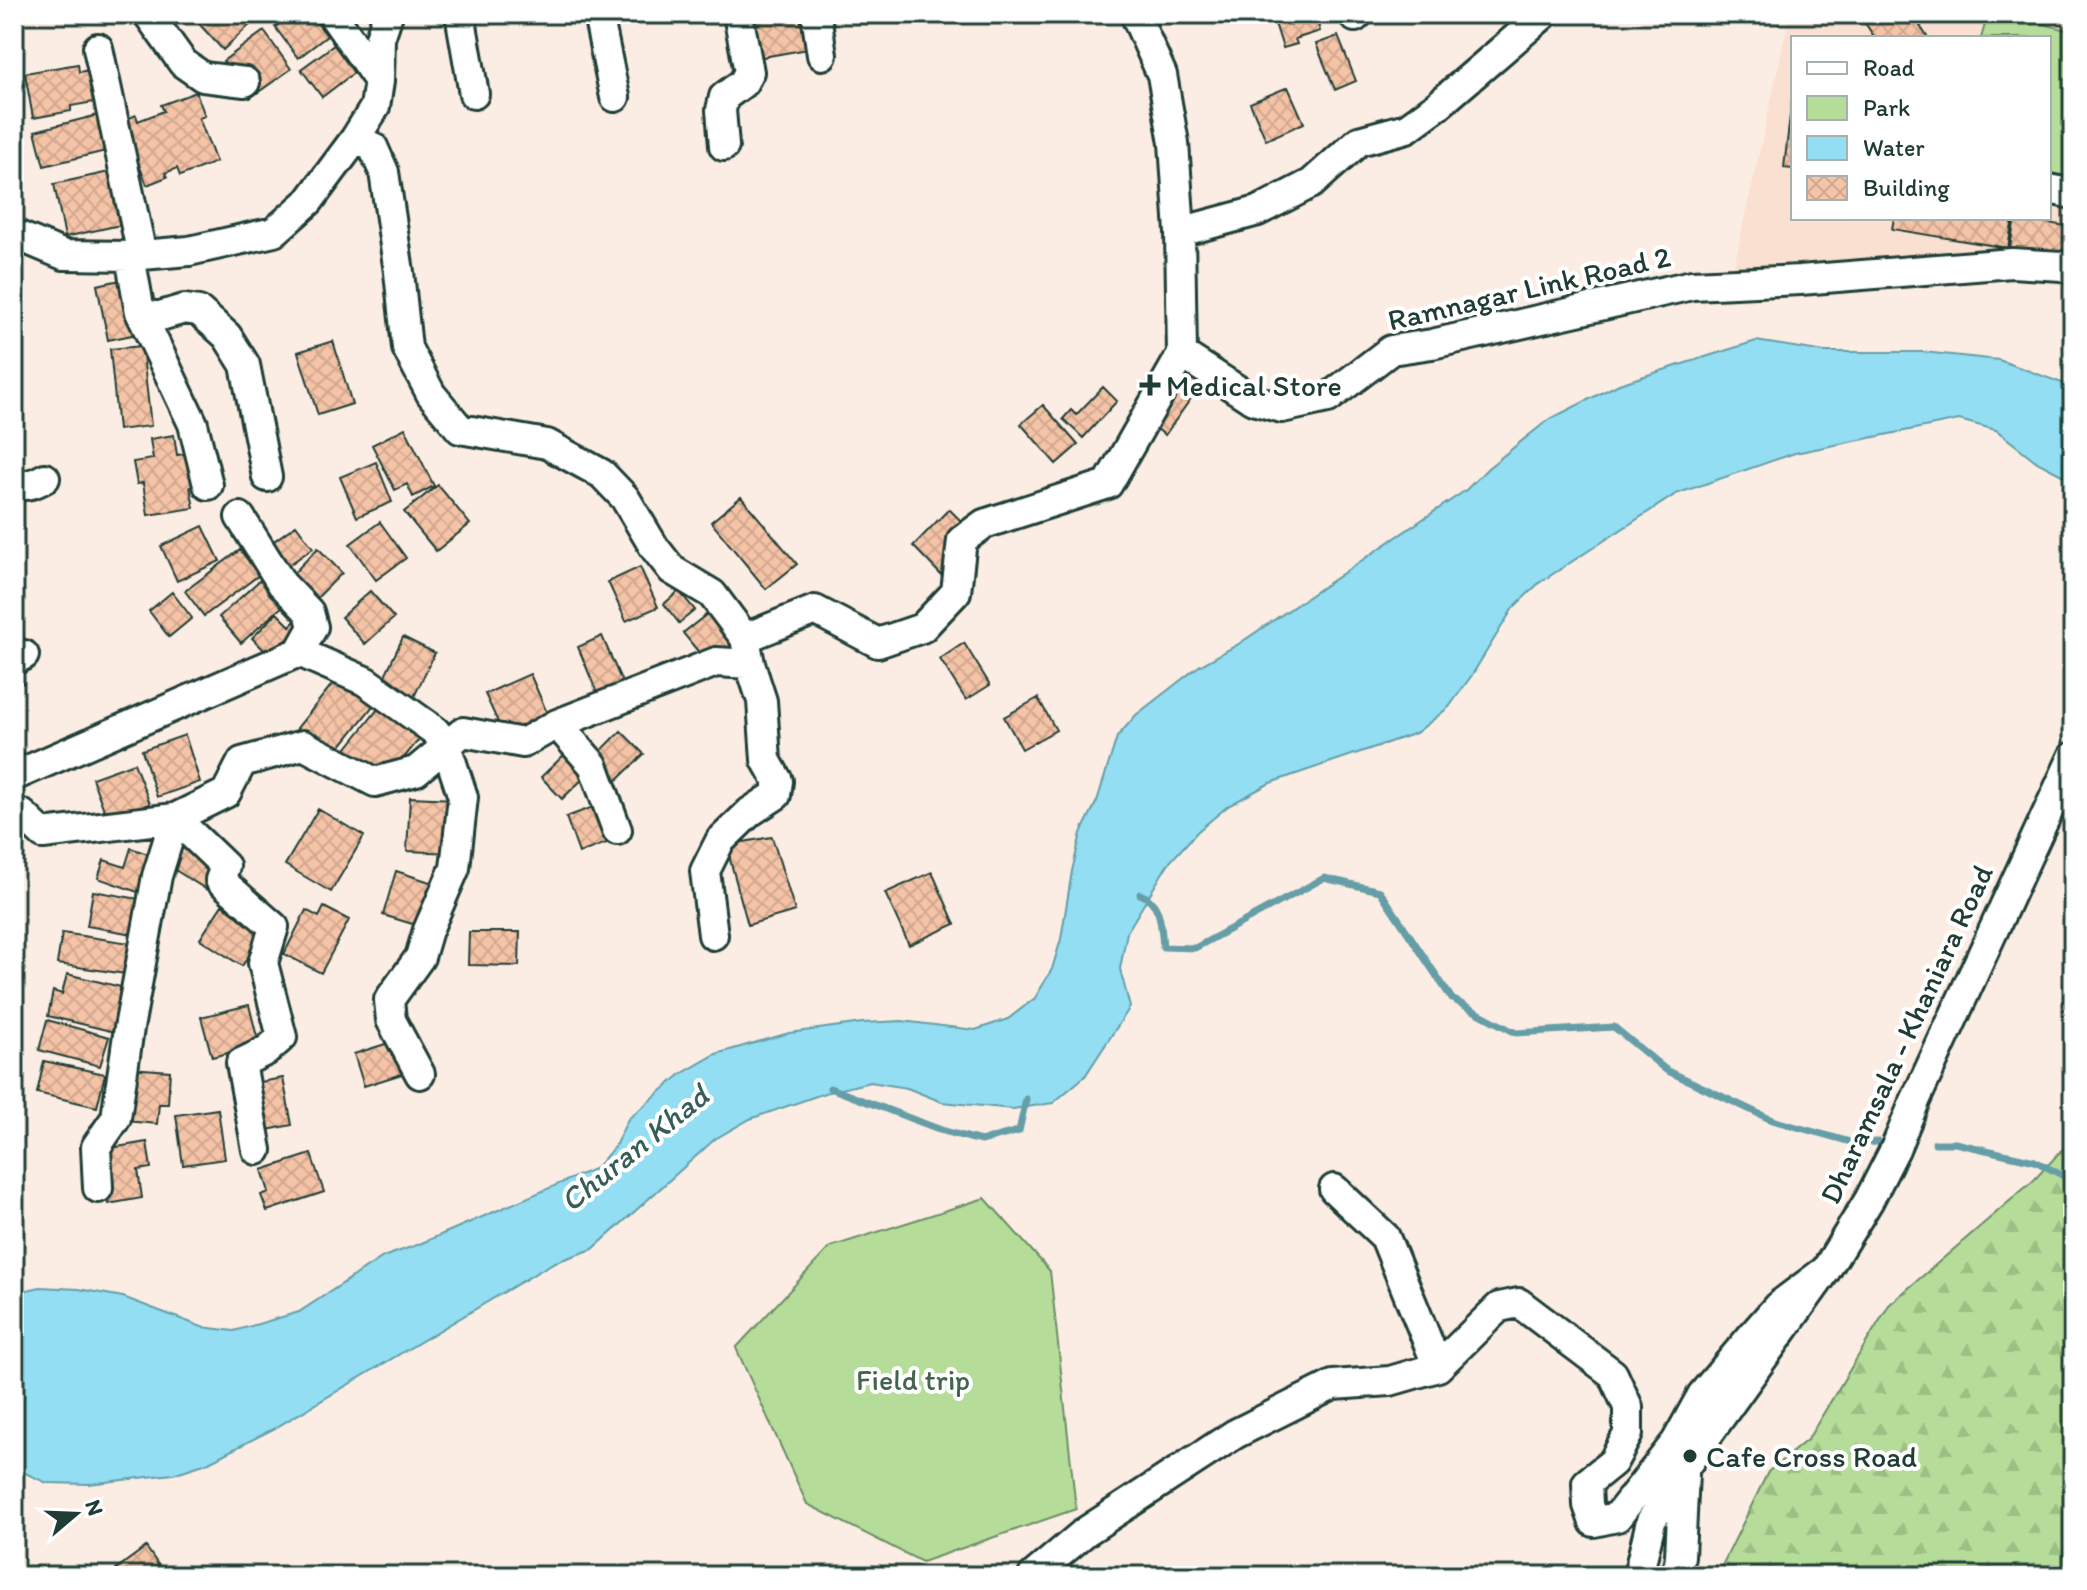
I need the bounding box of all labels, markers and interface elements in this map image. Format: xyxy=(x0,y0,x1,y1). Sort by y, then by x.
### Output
legend xyxy=(1791,36,2051,220)
text: Road xyxy=(1863,53,1915,82)
text: Park xyxy=(1863,93,1910,122)
text: Water xyxy=(1863,133,1925,162)
text: Building xyxy=(1863,173,1950,202)
street label: Ramnagar Link Road 2 xyxy=(1384,237,1674,339)
place label: Medical Store xyxy=(1166,367,1342,404)
marker: Medical Store xyxy=(1141,376,1159,394)
street label: Dharamsala - Khaniara Road xyxy=(1811,859,2001,1209)
water label: Churan Khad xyxy=(552,1075,718,1219)
park label: Field trip xyxy=(856,1361,970,1398)
place label: Cafe Cross Road xyxy=(1706,1438,1917,1475)
marker: Cafe Cross Road xyxy=(1681,1447,1699,1465)
north arrow xyxy=(36,1474,116,1554)
text: N xyxy=(79,1496,110,1519)

